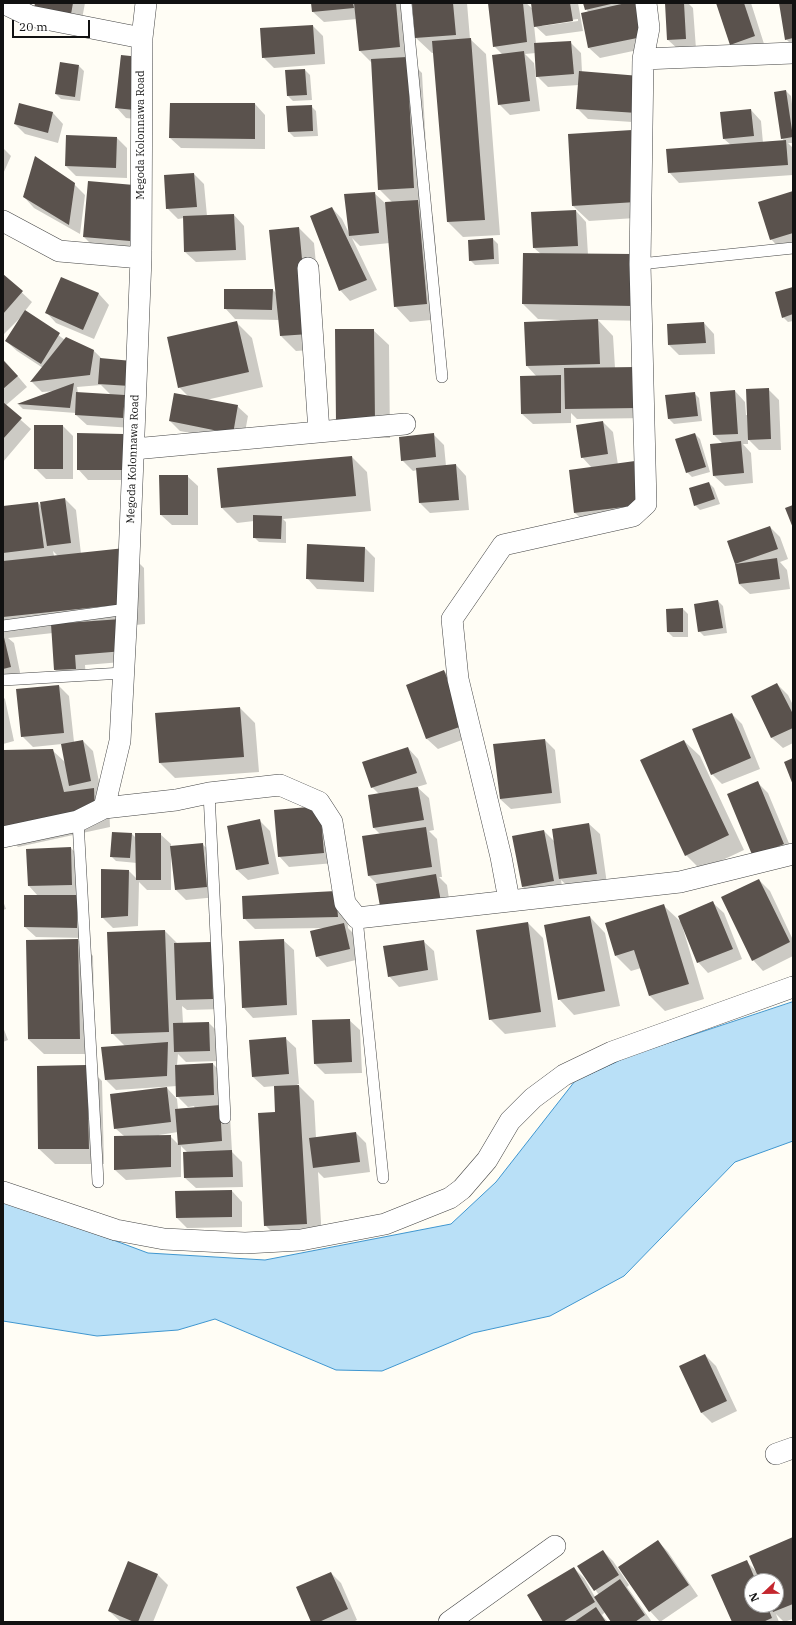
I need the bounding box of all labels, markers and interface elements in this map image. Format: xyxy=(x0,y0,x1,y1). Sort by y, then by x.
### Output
scale bar xyxy=(14,12,92,38)
text: 20 m xyxy=(19,19,48,34)
street label: Megoda Kolonnawa Road xyxy=(134,70,148,200)
street label: Megoda Kolonnawa Road xyxy=(124,394,142,524)
north arrow xyxy=(744,1573,784,1613)
text: N xyxy=(746,1590,762,1604)

